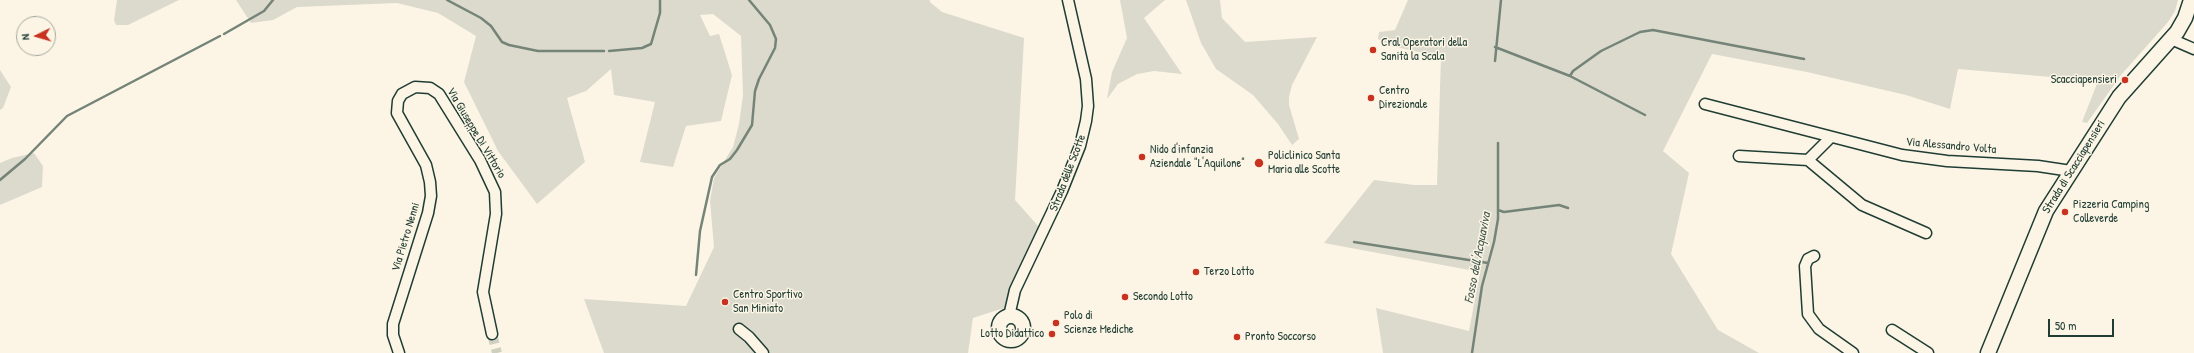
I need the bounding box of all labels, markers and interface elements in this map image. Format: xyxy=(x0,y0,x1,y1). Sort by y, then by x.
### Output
north arrow xyxy=(16,16,56,56)
text: N xyxy=(18,33,32,40)
place label: Cral Operatori della Sanità la Scala xyxy=(1381,36,1467,64)
marker: Cral Operatori della Sanità la Scala xyxy=(1368,45,1378,55)
place label: Scacciapensieri xyxy=(2051,73,2117,87)
marker: Scacciapensieri xyxy=(2120,75,2130,85)
place label: Centro Direzionale xyxy=(1379,84,1428,112)
street label: Via Giuseppe Di Vittorio xyxy=(443,85,509,181)
marker: Centro Direzionale xyxy=(1366,93,1376,103)
street label: Strada di Scacciapensieri xyxy=(2039,118,2109,216)
street label: Strada delle Scotte xyxy=(1047,132,1089,214)
street label: Via Alessandro Volta xyxy=(1905,135,1997,157)
place label: Nido d'infanzia Aziendale "L'Aquilone" xyxy=(1150,143,1245,171)
place label: Policlinico Santa Maria alle Scotte xyxy=(1268,149,1340,177)
marker: Nido d'infanzia Aziendale "L'Aquilone" xyxy=(1137,152,1147,162)
marker: Policlinico Santa Maria alle Scotte xyxy=(1253,157,1265,169)
place label: Pizzeria Camping Colleverde xyxy=(2073,198,2149,226)
street label: Via Pietro Nenni xyxy=(389,201,423,273)
marker: Pizzeria Camping Colleverde xyxy=(2060,207,2070,217)
water label: Fosso dell'Acquaviva xyxy=(1462,211,1494,305)
place label: Terzo Lotto xyxy=(1204,265,1254,279)
marker: Terzo Lotto xyxy=(1191,267,1201,277)
place label: Centro Sportivo San Miniato xyxy=(733,288,803,316)
place label: Secondo Lotto xyxy=(1133,290,1193,304)
marker: Secondo Lotto xyxy=(1120,292,1130,302)
marker: Centro Sportivo San Miniato xyxy=(720,297,730,307)
place label: Polo di Scienze Mediche xyxy=(1064,309,1133,337)
scale bar xyxy=(2050,311,2116,337)
text: 50 m xyxy=(2055,317,2076,334)
marker: Polo di Scienze Mediche xyxy=(1051,318,1061,328)
place label: Lotto Didattico xyxy=(981,327,1044,341)
marker: Lotto Didattico xyxy=(1047,329,1057,339)
place label: Pronto Soccorso xyxy=(1245,330,1316,344)
marker: Pronto Soccorso xyxy=(1232,332,1242,342)

